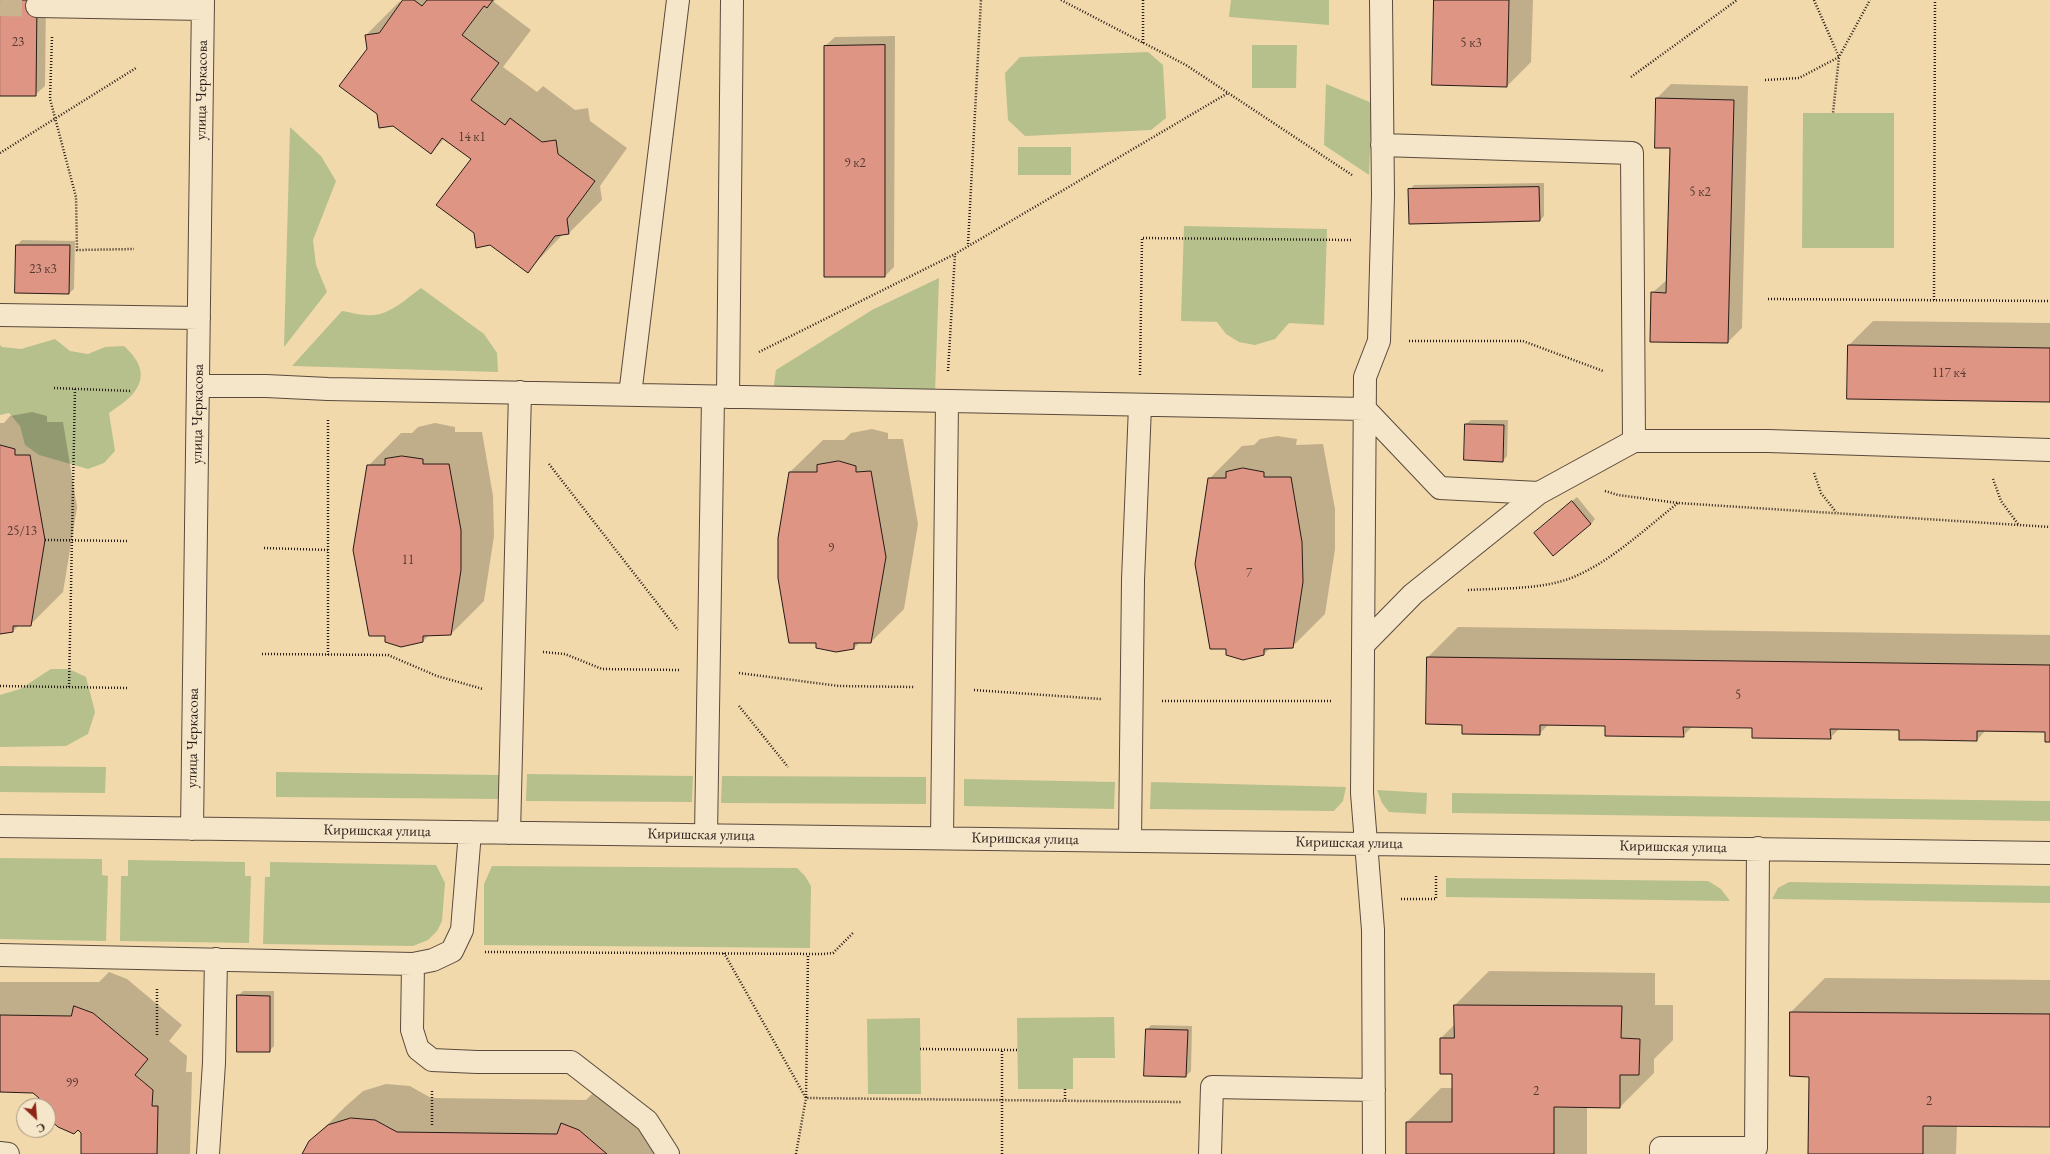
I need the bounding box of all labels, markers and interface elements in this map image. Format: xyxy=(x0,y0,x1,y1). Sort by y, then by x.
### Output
house number: 23 xyxy=(12,34,24,50)
house number: 5 к3 xyxy=(1460,35,1482,51)
street label: улица Черкасова xyxy=(192,40,212,140)
house number: 14 к1 xyxy=(458,129,486,145)
house number: 9 к2 xyxy=(844,155,866,171)
house number: 5 к2 xyxy=(1689,184,1711,200)
house number: 23 к3 xyxy=(29,261,57,277)
street label: улица Черкасова xyxy=(188,364,208,464)
house number: 117 к4 xyxy=(1932,365,1966,381)
house number: 25/13 xyxy=(7,523,37,539)
house number: 9 xyxy=(828,540,834,556)
house number: 11 xyxy=(402,552,414,568)
house number: 7 xyxy=(1246,565,1252,581)
house number: 5 xyxy=(1735,687,1741,703)
street label: улица Черкасова xyxy=(183,688,203,788)
street label: Киришская улица xyxy=(323,821,431,841)
street label: Киришская улица xyxy=(647,825,755,845)
street label: Киришская улица xyxy=(971,829,1079,849)
street label: Киришская улица xyxy=(1295,833,1403,853)
street label: Киришская улица xyxy=(1619,837,1727,857)
house number: 99 xyxy=(66,1075,78,1091)
house number: 2 xyxy=(1533,1083,1539,1099)
house number: 2 xyxy=(1926,1093,1932,1109)
north arrow xyxy=(16,1098,56,1138)
text: С xyxy=(34,1120,47,1136)

